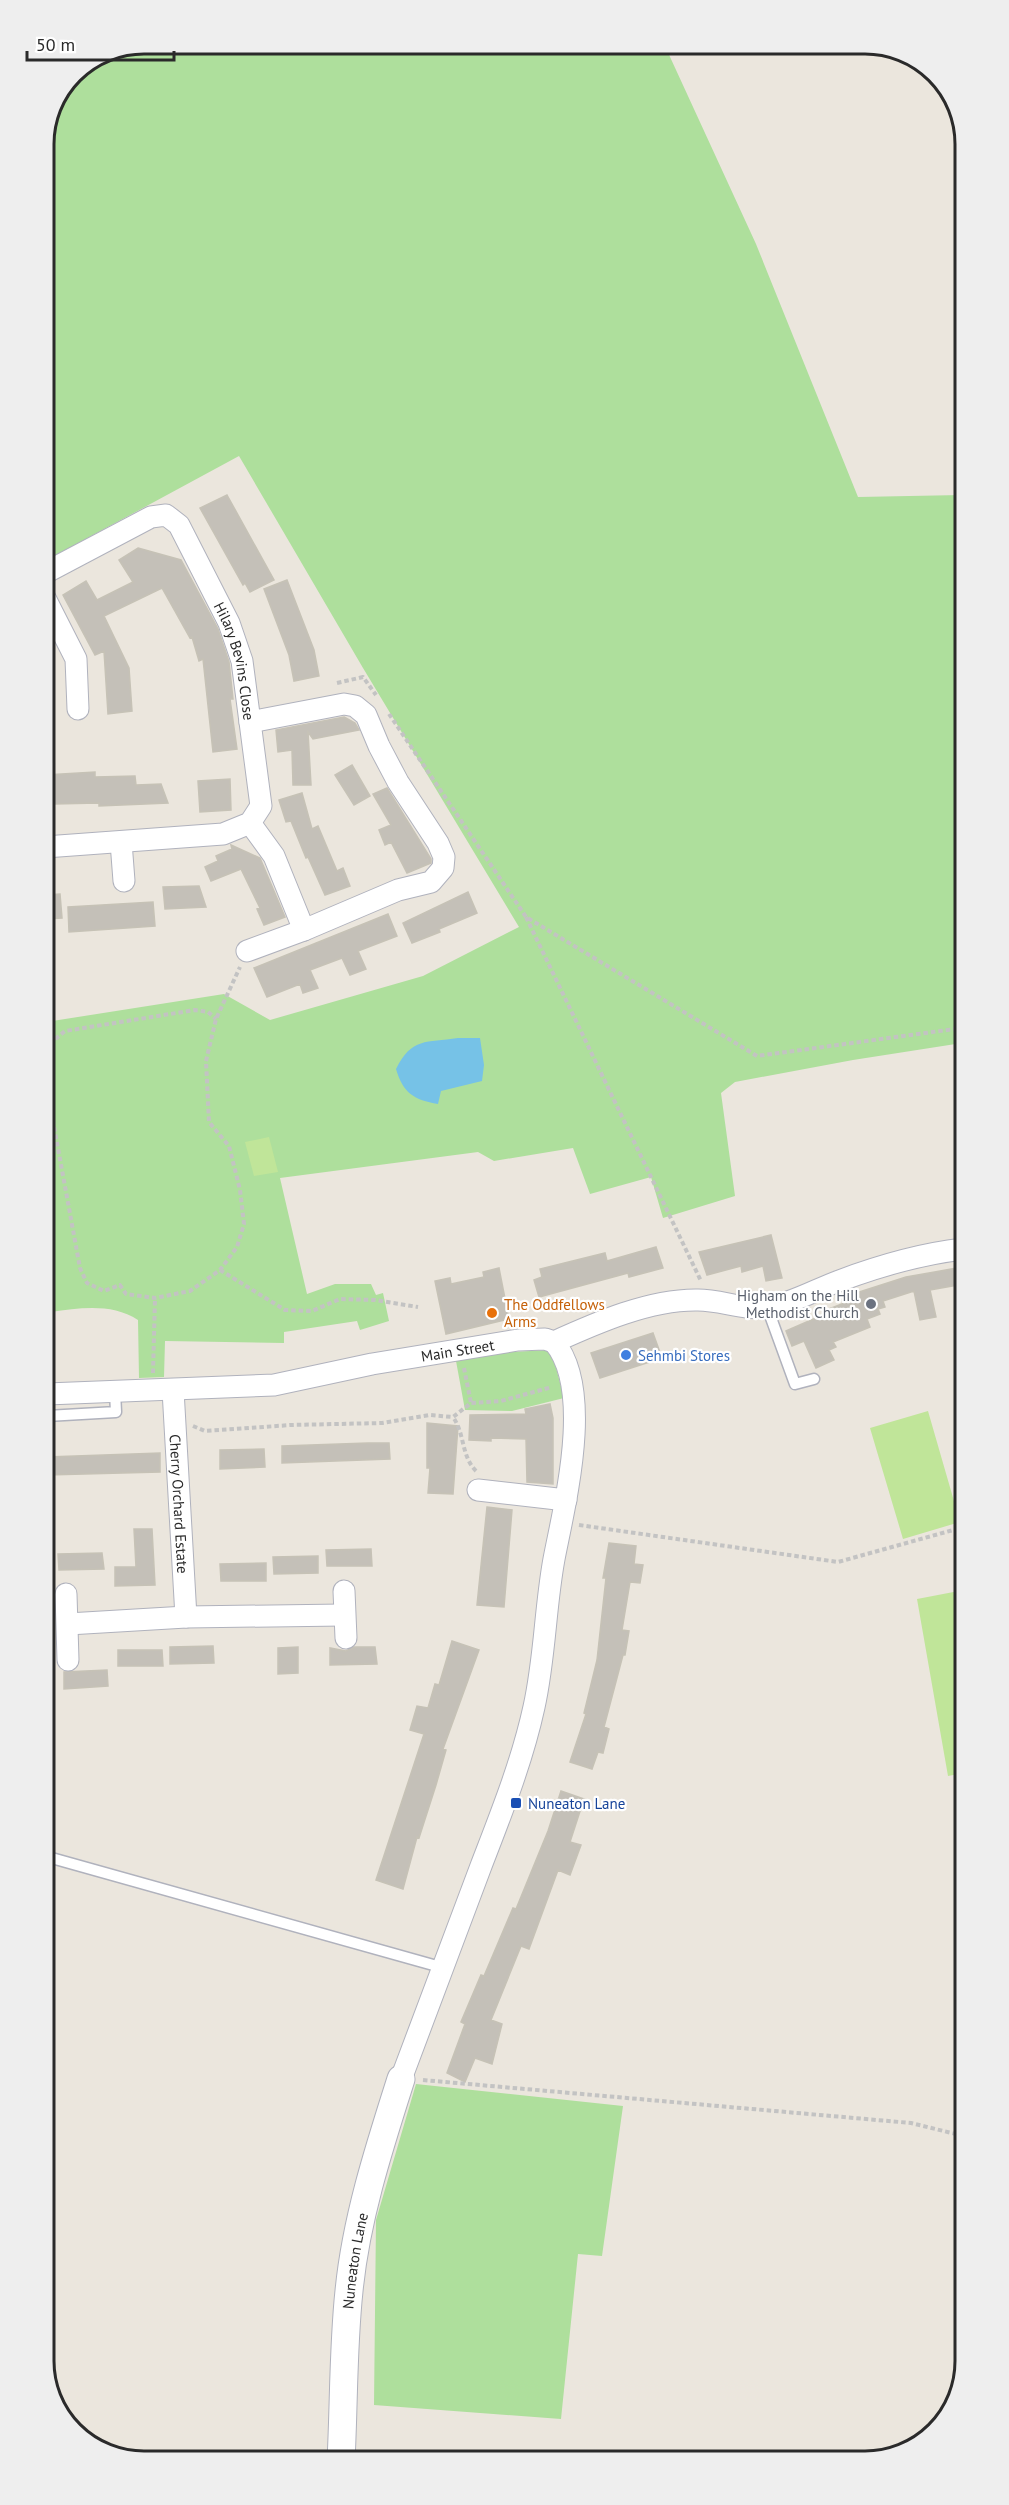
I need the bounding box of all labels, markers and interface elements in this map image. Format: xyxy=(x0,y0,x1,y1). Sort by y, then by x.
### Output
scale bar xyxy=(27,24,174,62)
text: 50 m xyxy=(36,33,75,56)
street label: Hilary Bevins Close xyxy=(210,599,259,721)
place label: Higham on the Hill Methodist Church xyxy=(737,1286,860,1322)
place label: The Oddfellows Arms xyxy=(504,1295,605,1331)
marker: Higham on the Hill Methodist Church xyxy=(864,1297,878,1311)
marker: The Oddfellows Arms xyxy=(485,1306,499,1320)
street label: Main Street xyxy=(419,1335,495,1365)
place label: Sehmbi Stores xyxy=(638,1346,730,1365)
marker: Sehmbi Stores xyxy=(619,1348,633,1362)
street label: Cherry Orchard Estate xyxy=(166,1434,193,1574)
place label: Nuneaton Lane xyxy=(528,1794,625,1813)
marker: Nuneaton Lane xyxy=(509,1796,523,1810)
street label: Nuneaton Lane xyxy=(338,2211,371,2310)

